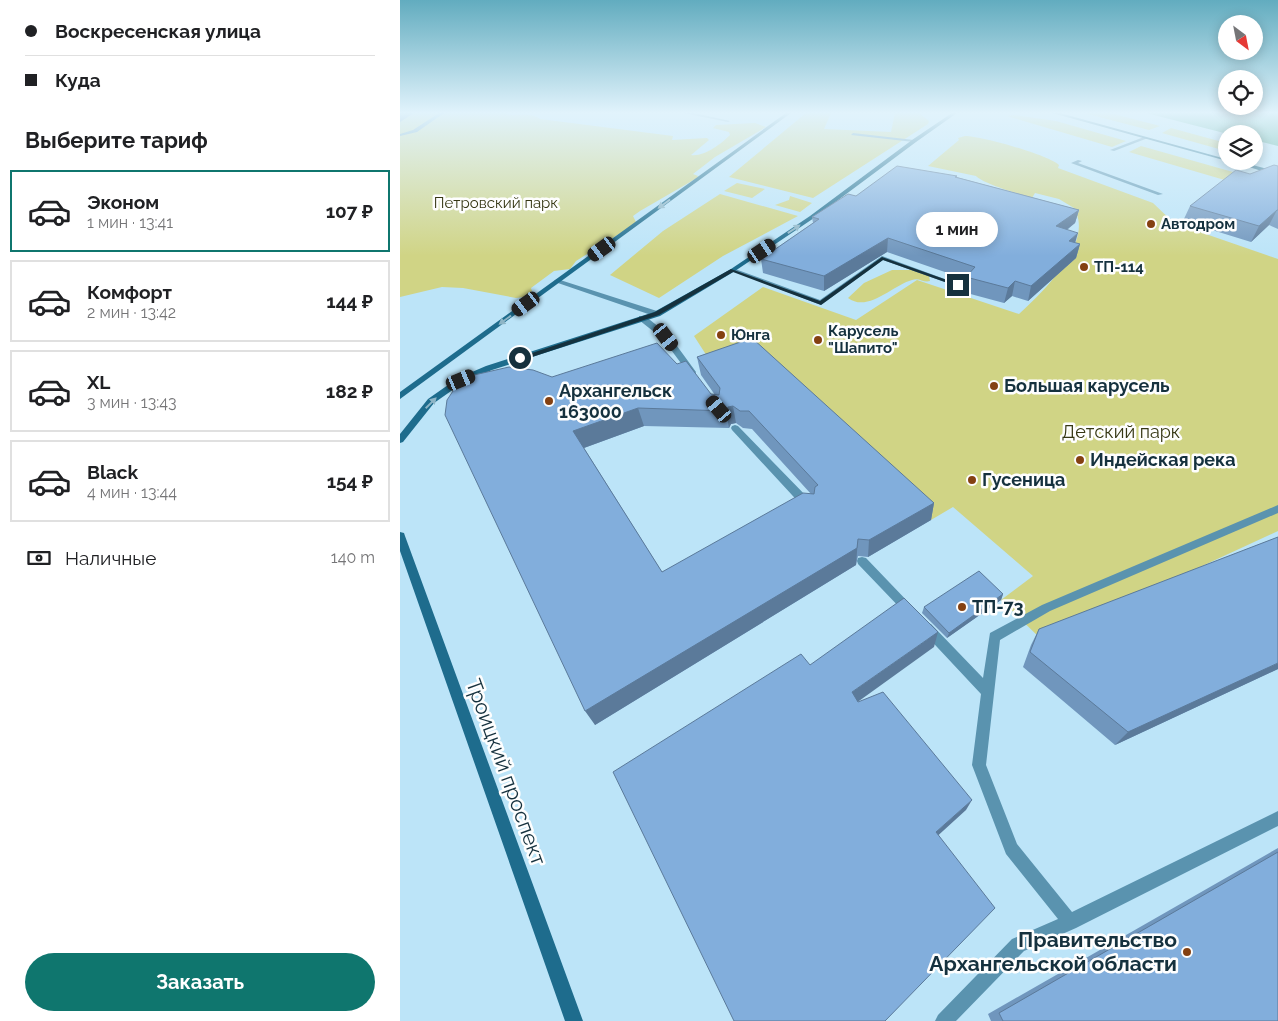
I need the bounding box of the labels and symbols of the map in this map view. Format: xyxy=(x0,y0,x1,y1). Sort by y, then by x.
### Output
north arrow xyxy=(1218,15,1262,60)
park label: Петровский парк xyxy=(434,194,558,212)
one-way arrow xyxy=(658,199,671,209)
callout: 1 мин xyxy=(917,212,999,248)
place label: Автодром xyxy=(1161,215,1235,233)
marker: Автодром xyxy=(1145,218,1157,230)
one-way arrow xyxy=(787,224,801,234)
car xyxy=(585,234,618,264)
car xyxy=(745,236,778,266)
place label: ТП-114 xyxy=(1094,258,1144,276)
marker: ТП-114 xyxy=(1078,261,1090,273)
route end xyxy=(947,274,969,296)
car xyxy=(509,289,542,319)
one-way arrow xyxy=(498,315,511,325)
car xyxy=(650,321,681,353)
place label: Карусель "Шапито" xyxy=(828,322,898,357)
place label: Юнга xyxy=(731,326,770,344)
marker: Юнга xyxy=(715,329,727,341)
marker: Карусель "Шапито" xyxy=(812,334,824,346)
route start xyxy=(509,347,531,369)
car xyxy=(444,367,477,393)
place label: Большая карусель xyxy=(1004,375,1170,396)
place label: Архангельск 163000 xyxy=(559,380,672,422)
marker: Большая карусель xyxy=(988,380,1000,392)
car xyxy=(703,393,734,425)
marker: Архангельск 163000 xyxy=(543,395,555,407)
one-way arrow xyxy=(425,397,437,409)
park label: Детский парк xyxy=(1062,421,1180,442)
place label: Индейская река xyxy=(1090,449,1236,470)
marker: Индейская река xyxy=(1074,454,1086,466)
place label: Гусеница xyxy=(982,469,1065,490)
marker: Гусеница xyxy=(966,474,978,486)
place label: ТП-73 xyxy=(972,596,1024,617)
marker: ТП-73 xyxy=(956,601,968,613)
street label: Троицкий проспект xyxy=(461,675,552,868)
place label: Правительство Архангельской области xyxy=(929,927,1177,976)
marker: Правительство Архангельской области xyxy=(1181,946,1193,958)

